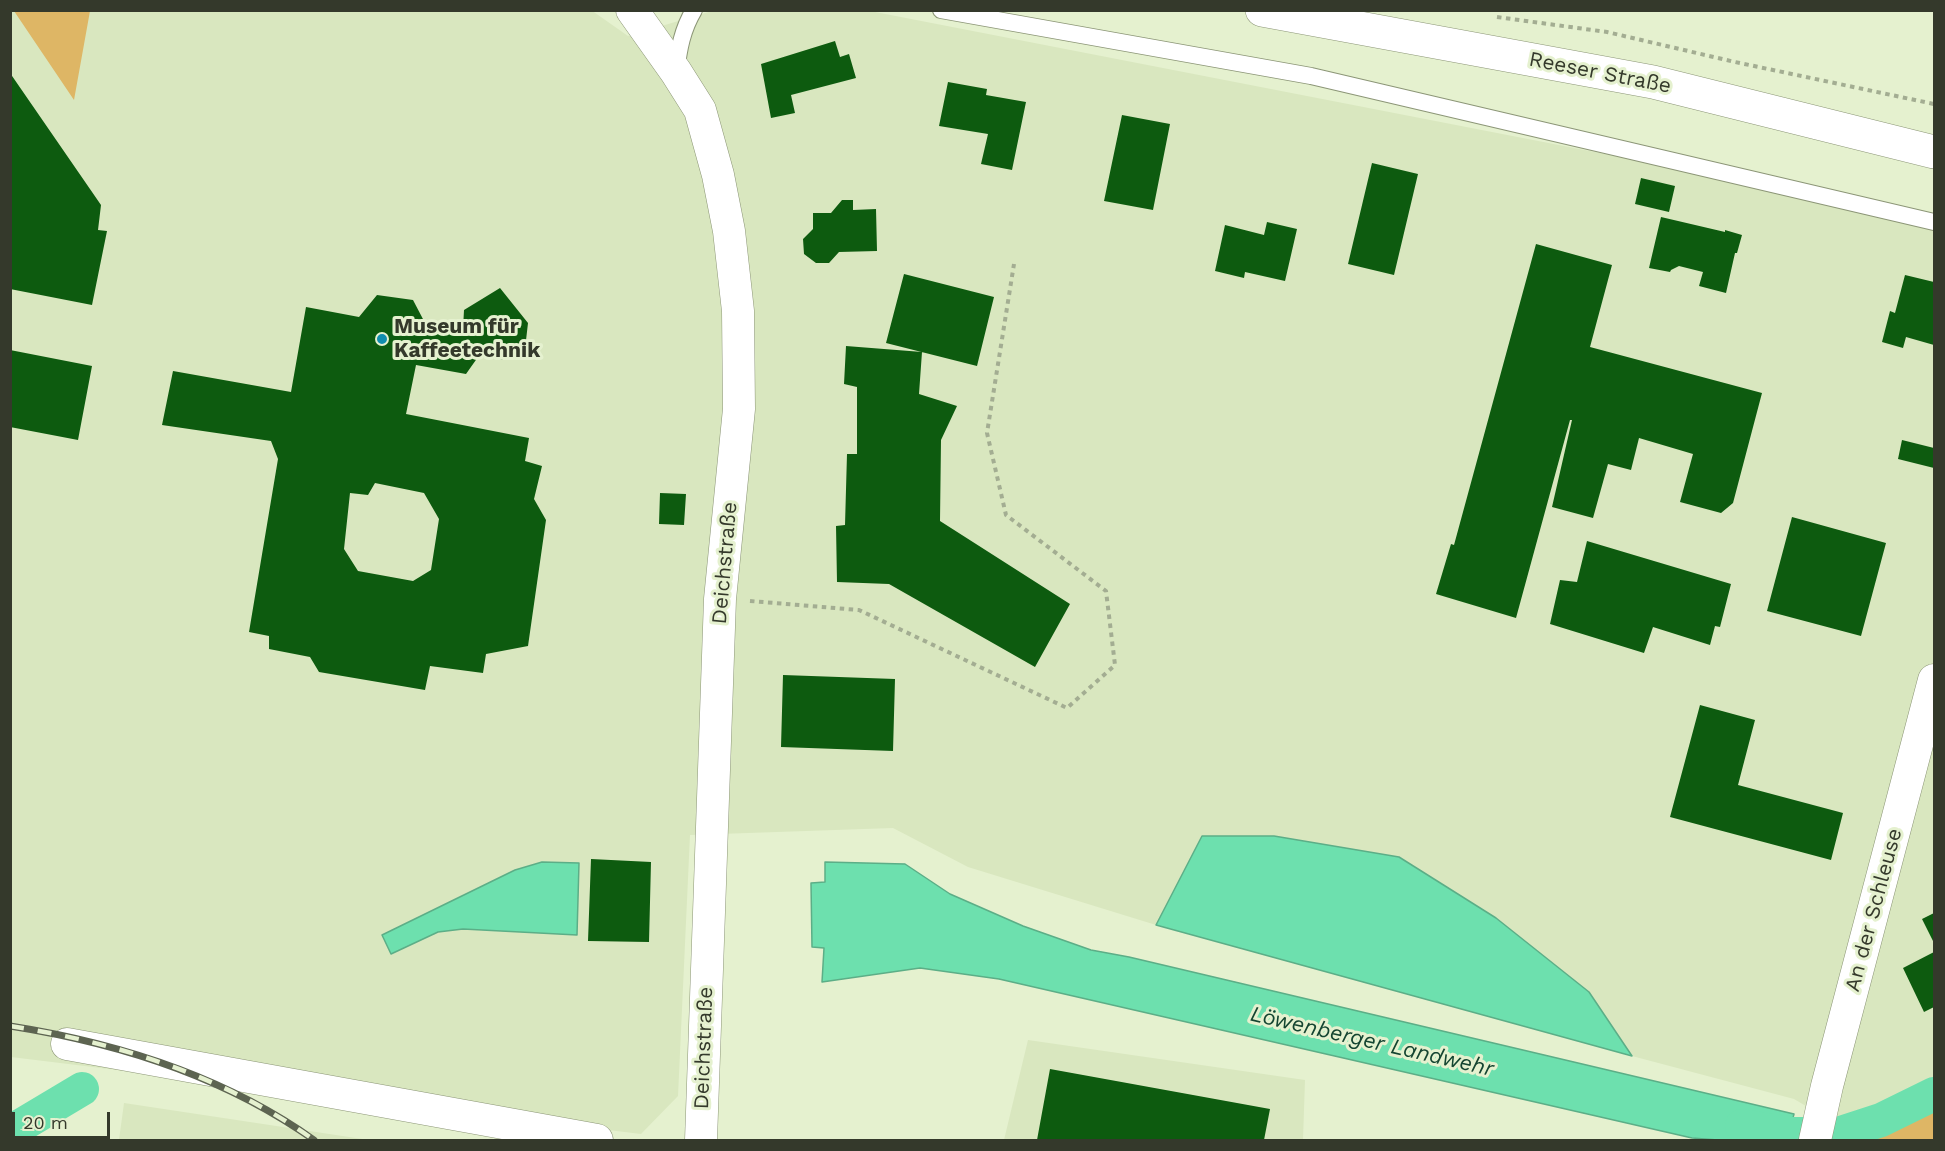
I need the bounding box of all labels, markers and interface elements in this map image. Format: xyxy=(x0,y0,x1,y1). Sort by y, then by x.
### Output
street label: Reeser Straße xyxy=(1527,47,1673,99)
place label: Museum für Kaffeetechnik xyxy=(394,314,540,364)
marker: Museum für Kaffeetechnik xyxy=(375,332,389,346)
street label: Deichstraße xyxy=(707,501,743,625)
street label: An der Schleuse xyxy=(1840,826,1908,994)
street label: Deichstraße xyxy=(689,986,719,1110)
water label: Löwenberger Landwehr xyxy=(1248,1001,1496,1083)
scale bar xyxy=(15,1100,112,1138)
text: 20 m xyxy=(23,1112,68,1133)

